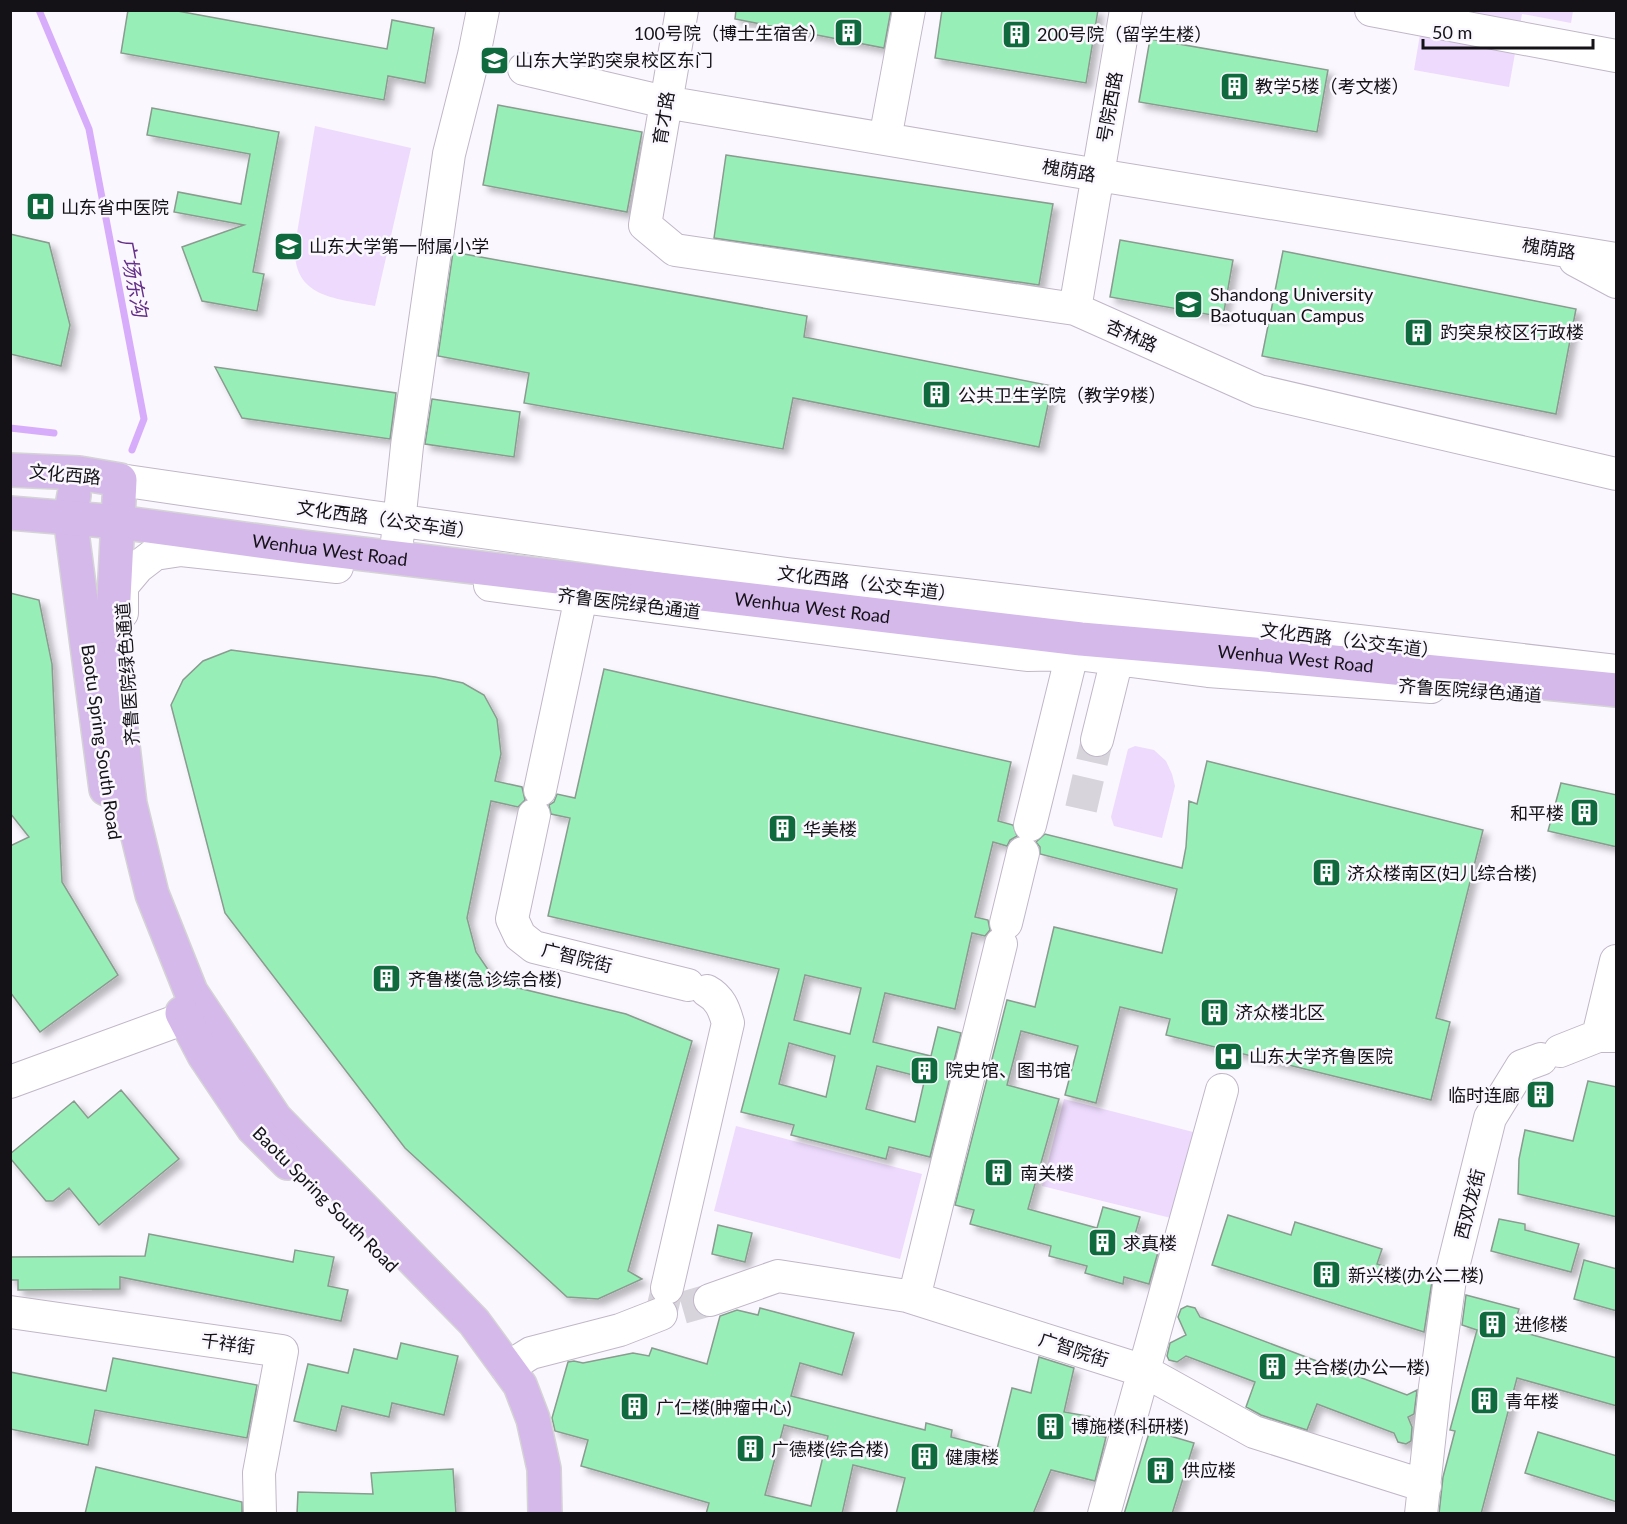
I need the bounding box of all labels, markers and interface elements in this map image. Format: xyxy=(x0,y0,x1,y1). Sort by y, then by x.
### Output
scale bar xyxy=(1423,12,1592,50)
building icon: 100号院（博士生宿舍） xyxy=(832,17,864,49)
building icon: 200号院（留学生楼） xyxy=(1000,18,1032,50)
text: 50 m xyxy=(1432,21,1472,43)
place label: 100号院（博士生宿舍） xyxy=(634,22,827,44)
place label: 200号院（留学生楼） xyxy=(1037,23,1212,45)
school or university icon: 山东大学趵突泉校区东门 xyxy=(478,44,510,76)
place label: 山东大学趵突泉校区东门 xyxy=(515,49,713,71)
street label: 号院西路 xyxy=(1092,70,1126,144)
building icon: 教学5楼（考文楼） xyxy=(1218,70,1250,102)
place label: 教学5楼（考文楼） xyxy=(1255,75,1409,97)
street label: 育才路 xyxy=(648,90,678,146)
street label: 槐荫路 xyxy=(1041,154,1097,186)
hospital icon: 山东省中医院 xyxy=(24,191,56,223)
place label: 山东省中医院 xyxy=(61,196,169,218)
school or university icon: 山东大学第一附属小学 xyxy=(272,230,304,262)
street label: 槐荫路 xyxy=(1521,233,1577,263)
water label: 广场东沟 xyxy=(115,235,154,321)
place label: 山东大学第一附属小学 xyxy=(309,235,489,257)
place label: Shandong University Baotuquan Campus xyxy=(1210,283,1374,326)
school or university icon: Shandong University Baotuquan Campus xyxy=(1173,288,1205,320)
street label: 杏林路 xyxy=(1103,314,1161,356)
building icon: 趵突泉校区行政楼 xyxy=(1403,316,1435,348)
place label: 趵突泉校区行政楼 xyxy=(1440,321,1584,343)
building icon: 公共卫生学院（教学9楼） xyxy=(921,379,953,411)
place label: 公共卫生学院（教学9楼） xyxy=(958,384,1166,406)
street label: 文化西路 xyxy=(28,460,102,488)
street label: 文化西路（公交车道） xyxy=(295,496,477,542)
street label: Wenhua West Road xyxy=(251,529,409,570)
street label: 文化西路（公交车道） xyxy=(776,561,958,605)
street label: 齐鲁医院绿色通道 xyxy=(556,583,702,623)
street label: Wenhua West Road xyxy=(733,587,891,627)
street label: 齐鲁医院绿色通道 xyxy=(111,601,143,747)
street label: 文化西路（公交车道） xyxy=(1259,618,1441,662)
street label: Wenhua West Road xyxy=(1217,640,1375,677)
street label: Baotu Spring South Road xyxy=(77,643,127,841)
street label: 齐鲁医院绿色通道 xyxy=(1397,674,1543,706)
building icon: 和平楼 xyxy=(1569,797,1601,829)
place label: 和平楼 xyxy=(1510,802,1564,824)
building icon: 华美楼 xyxy=(766,813,798,845)
place label: 华美楼 xyxy=(803,818,857,840)
building icon: 济众楼南区(妇儿综合楼) xyxy=(1310,857,1342,889)
place label: 济众楼南区(妇儿综合楼) xyxy=(1347,862,1537,884)
street label: 广智院街 xyxy=(539,938,615,976)
building icon: 齐鲁楼(急诊综合楼) xyxy=(371,963,403,995)
place label: 齐鲁楼(急诊综合楼) xyxy=(408,968,562,990)
building icon: 济众楼北区 xyxy=(1198,996,1230,1028)
place label: 济众楼北区 xyxy=(1235,1001,1325,1023)
hospital icon: 山东大学齐鲁医院 xyxy=(1212,1040,1244,1072)
place label: 山东大学齐鲁医院 xyxy=(1249,1045,1393,1067)
building icon: 院史馆、图书馆 xyxy=(908,1054,940,1086)
place label: 院史馆、图书馆 xyxy=(945,1059,1071,1081)
building icon: 临时连廊 xyxy=(1525,1079,1557,1111)
place label: 临时连廊 xyxy=(1448,1084,1520,1106)
street label: Baotu Spring South Road xyxy=(249,1122,403,1276)
building icon: 南关楼 xyxy=(983,1157,1015,1189)
place label: 南关楼 xyxy=(1020,1162,1074,1184)
street label: 西双龙街 xyxy=(1450,1166,1488,1242)
building icon: 求真楼 xyxy=(1086,1227,1118,1259)
place label: 求真楼 xyxy=(1123,1232,1177,1254)
building icon: 新兴楼(办公二楼) xyxy=(1311,1259,1343,1291)
place label: 新兴楼(办公二楼) xyxy=(1348,1264,1484,1286)
building icon: 进修楼 xyxy=(1477,1308,1509,1340)
place label: 进修楼 xyxy=(1514,1313,1568,1335)
street label: 广智院街 xyxy=(1036,1327,1112,1371)
street label: 千祥街 xyxy=(200,1328,256,1358)
building icon: 共合楼(办公一楼) xyxy=(1257,1351,1289,1383)
place label: 共合楼(办公一楼) xyxy=(1294,1356,1430,1378)
building icon: 青年楼 xyxy=(1468,1385,1500,1417)
place label: 青年楼 xyxy=(1505,1390,1559,1412)
building icon: 广仁楼(肿瘤中心) xyxy=(619,1391,651,1423)
place label: 广仁楼(肿瘤中心) xyxy=(656,1396,792,1418)
building icon: 博施楼(科研楼) xyxy=(1034,1410,1066,1442)
place label: 博施楼(科研楼) xyxy=(1071,1415,1189,1437)
building icon: 广德楼(综合楼) xyxy=(734,1433,766,1465)
place label: 广德楼(综合楼) xyxy=(771,1438,889,1460)
building icon: 健康楼 xyxy=(908,1441,940,1473)
place label: 健康楼 xyxy=(945,1446,999,1468)
building icon: 供应楼 xyxy=(1145,1454,1177,1486)
place label: 供应楼 xyxy=(1182,1459,1236,1481)

